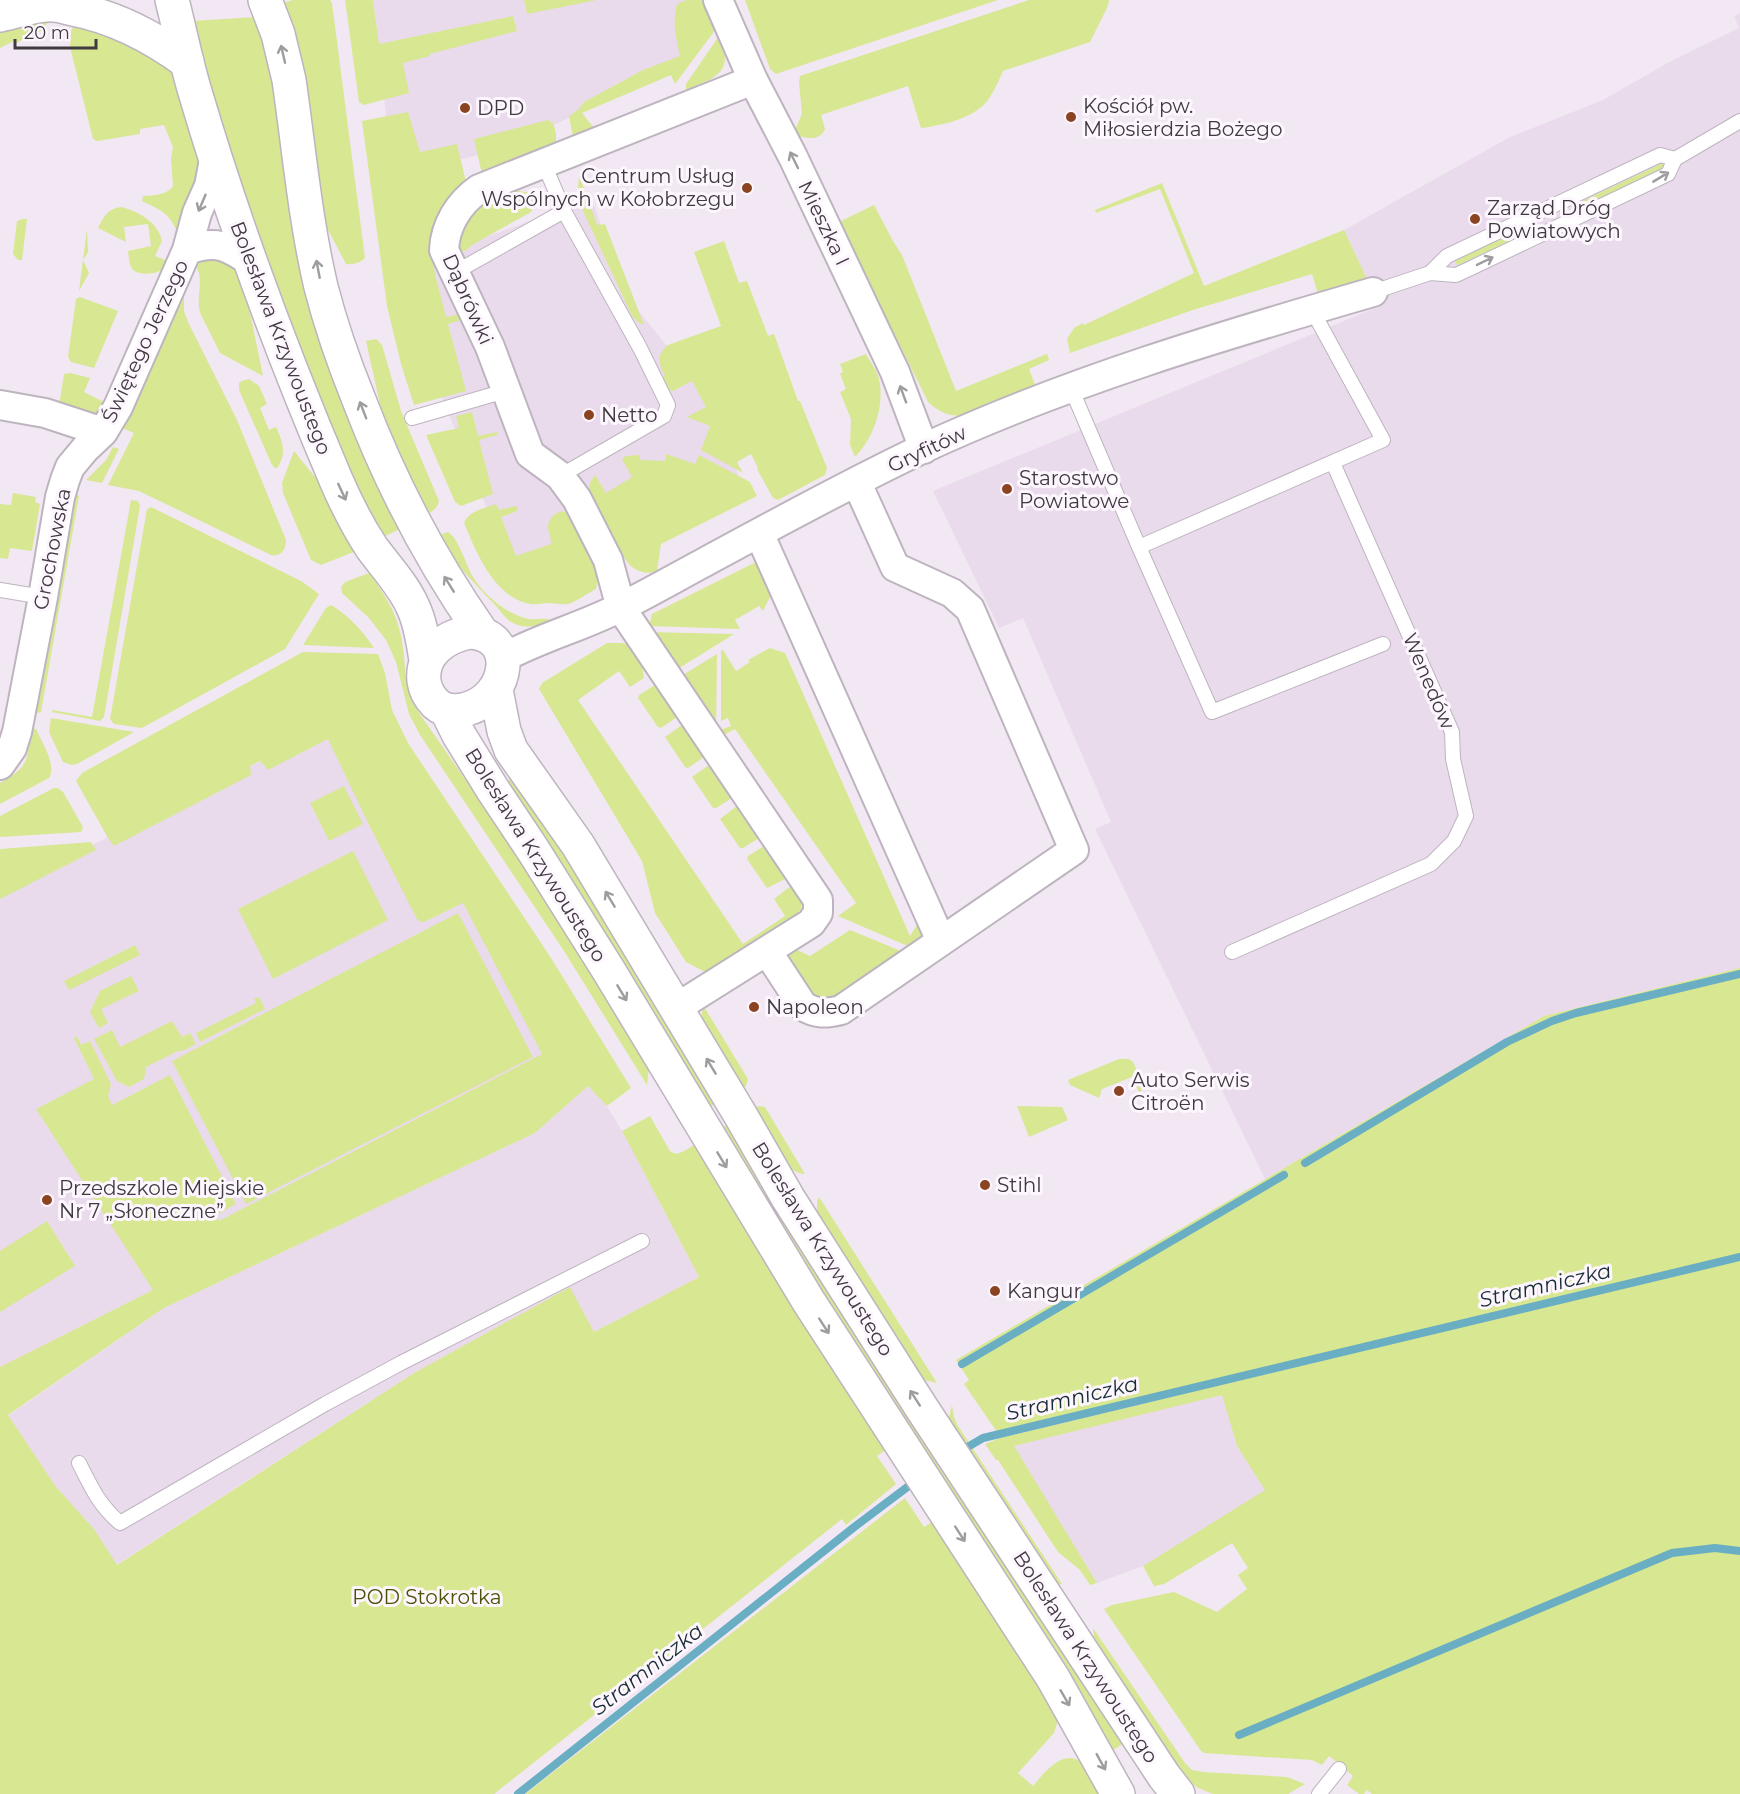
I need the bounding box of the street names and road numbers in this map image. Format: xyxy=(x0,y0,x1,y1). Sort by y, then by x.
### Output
street label: Mieszka I xyxy=(793,177,855,269)
street label: Bolesława Krzywoustego xyxy=(225,218,337,458)
street label: Dąbrówki xyxy=(437,250,499,348)
street label: Świętego Jerzego xyxy=(97,256,193,426)
street label: Gryfitów xyxy=(884,420,971,478)
street label: Grochowska xyxy=(28,486,76,612)
street label: Wenedów xyxy=(1398,629,1460,733)
street label: Bolesława Krzywoustego xyxy=(460,743,612,967)
street label: Bolesława Krzywoustego xyxy=(747,1137,899,1361)
street label: Bolesława Krzywoustego xyxy=(1008,1546,1164,1768)

